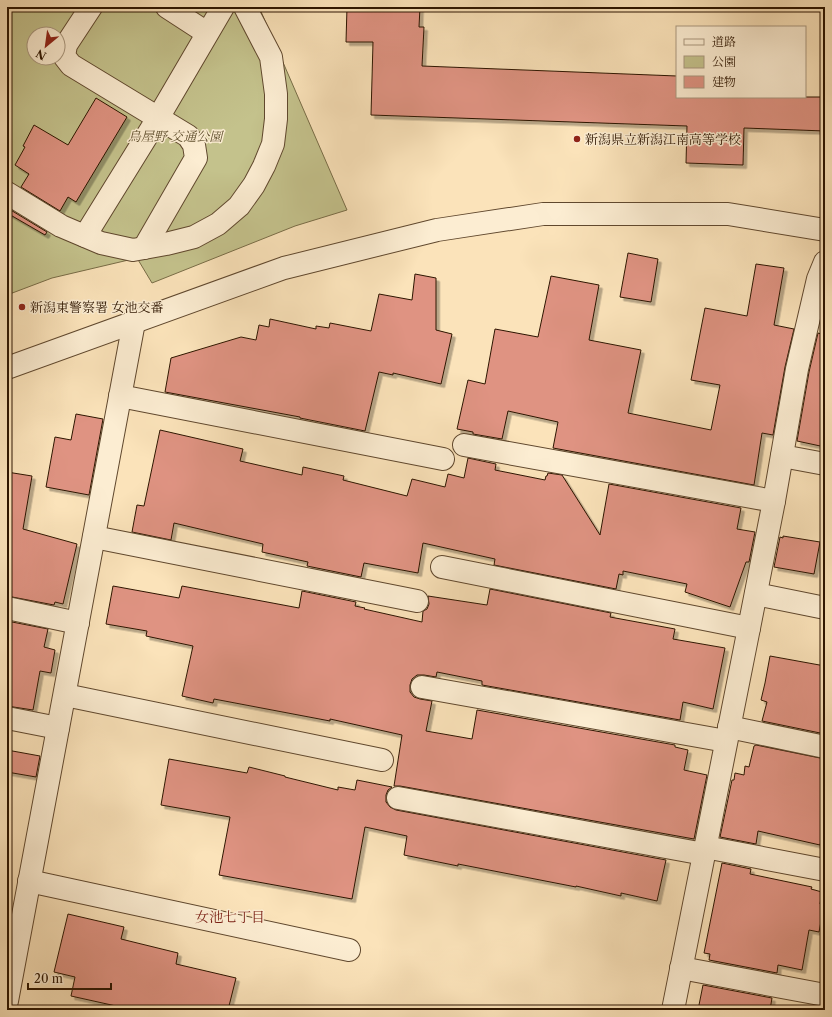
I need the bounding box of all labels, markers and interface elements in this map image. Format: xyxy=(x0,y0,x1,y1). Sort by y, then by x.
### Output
north arrow xyxy=(26,26,66,66)
legend xyxy=(676,26,806,98)
text: 道路 xyxy=(712,34,736,49)
text: N xyxy=(33,46,49,63)
text: 公園 xyxy=(712,54,736,69)
text: 建物 xyxy=(712,74,736,89)
park label: 鳥屋野 交通公園 xyxy=(128,128,224,144)
place label: 新潟県立新潟江南高等学校 xyxy=(585,131,741,147)
marker: 新潟県立新潟江南高等学校 xyxy=(572,134,582,144)
place label: 新潟東警察署 女池交番 xyxy=(30,299,163,315)
marker: 新潟東警察署 女池交番 xyxy=(17,302,27,312)
district label: 女池七丁目 xyxy=(195,908,265,926)
scale bar xyxy=(28,965,111,991)
text: 20 m xyxy=(34,971,63,986)

